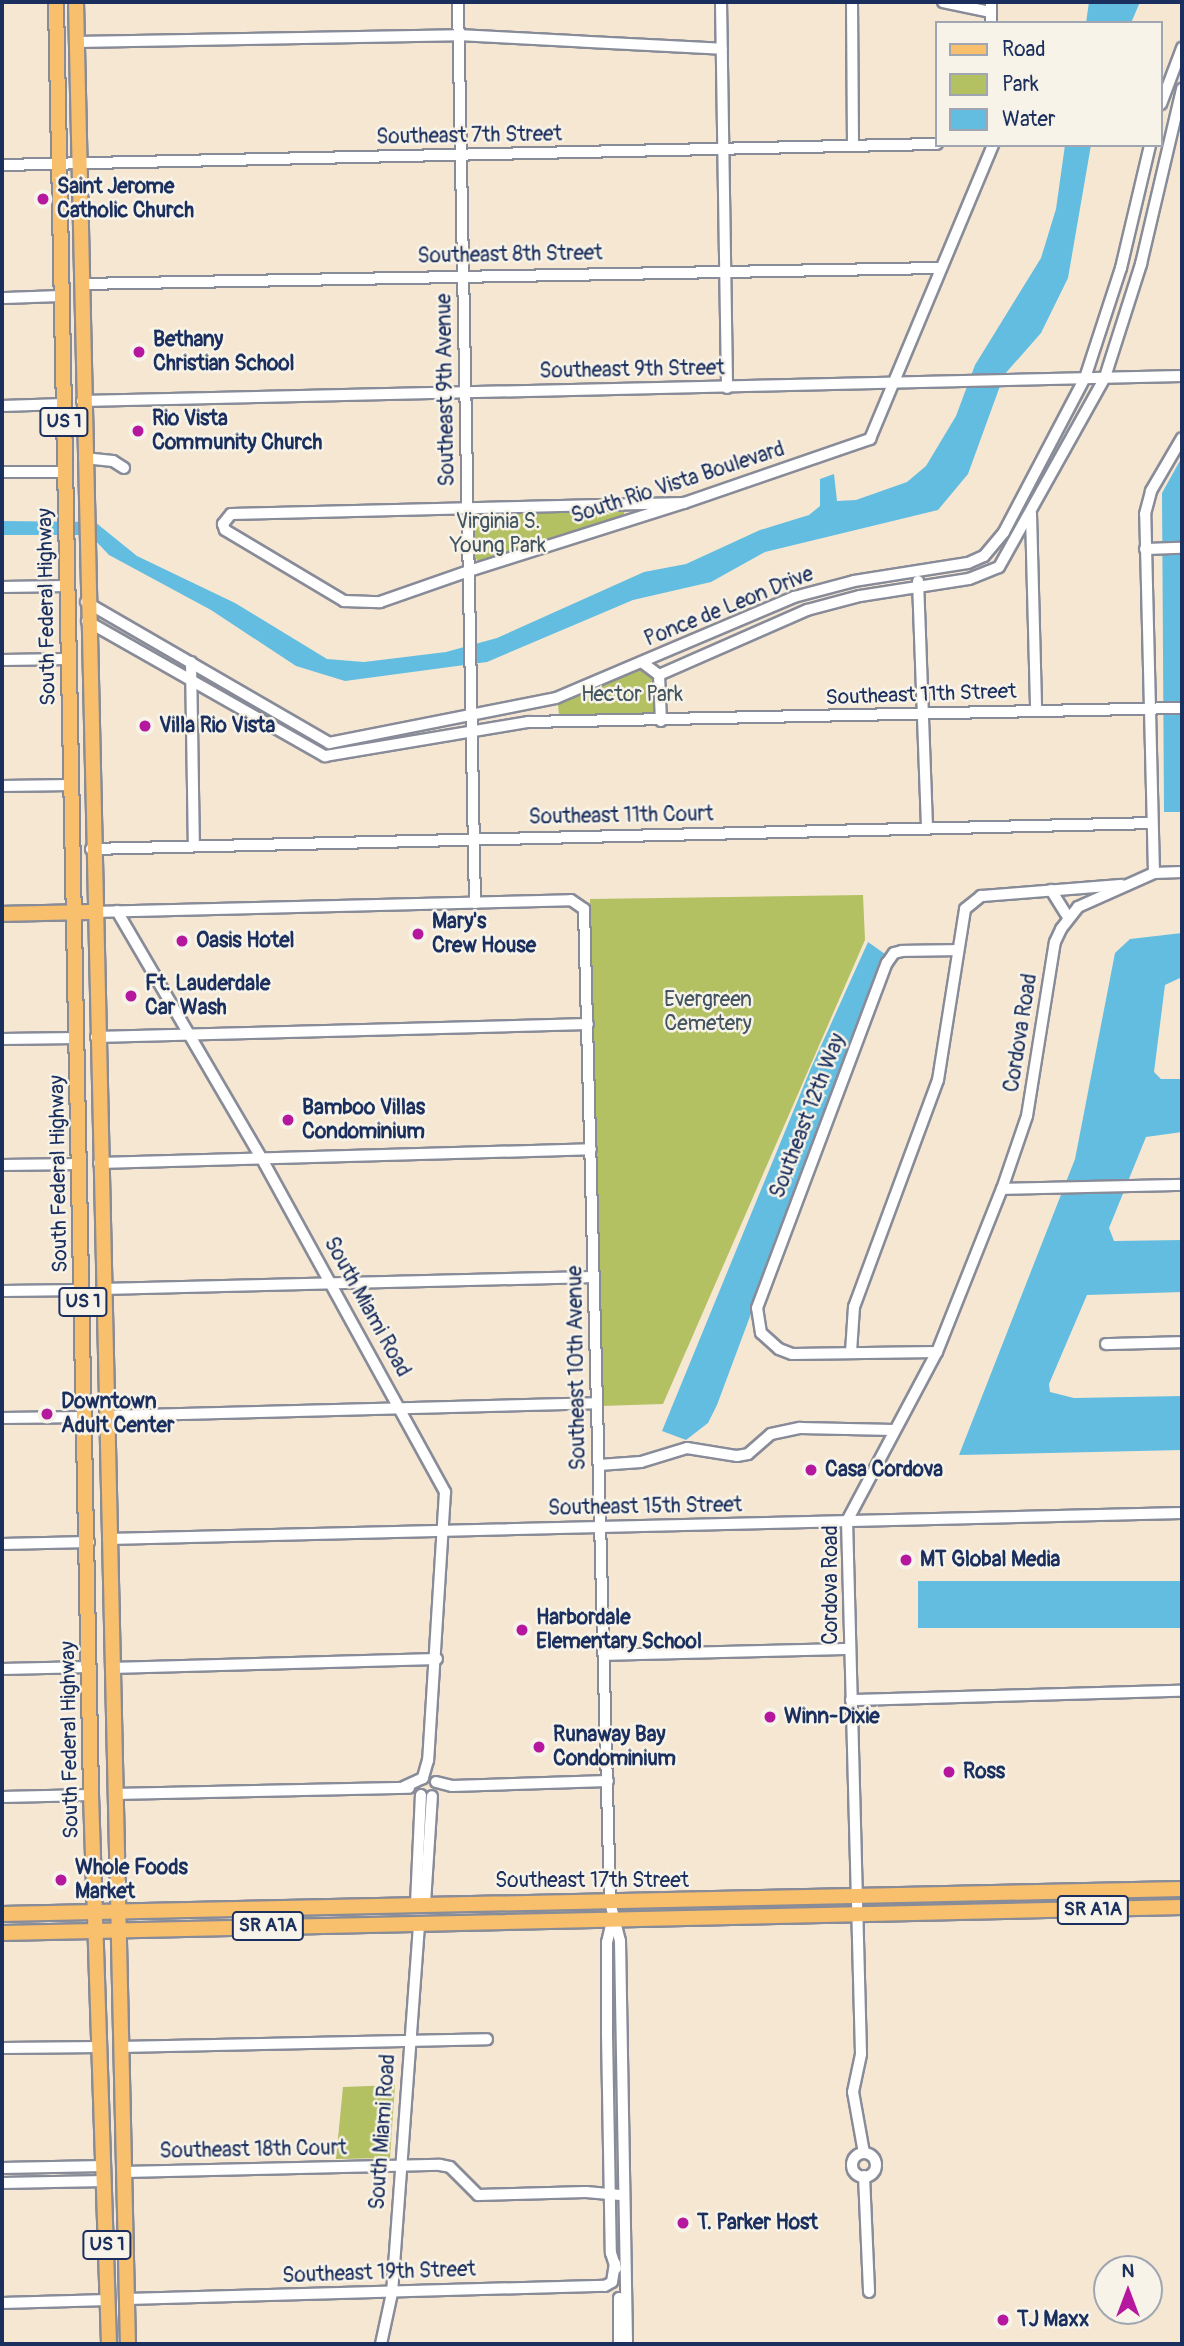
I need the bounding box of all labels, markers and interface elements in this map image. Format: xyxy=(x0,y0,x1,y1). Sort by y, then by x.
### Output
legend xyxy=(936,21,1163,147)
text: Road xyxy=(1002,36,1046,63)
text: Park xyxy=(1002,71,1039,98)
text: Water xyxy=(1002,106,1055,133)
street label: Southeast 7th Street xyxy=(376,122,562,150)
place label: Saint Jerome Catholic Church xyxy=(57,174,194,224)
marker: Saint Jerome Catholic Church xyxy=(35,191,51,207)
street label: Southeast 8th Street xyxy=(417,241,603,269)
street label: Southeast 9th Avenue xyxy=(432,293,460,487)
place label: Bethany Christian School xyxy=(153,327,295,377)
marker: Bethany Christian School xyxy=(131,344,147,360)
street label: Southeast 9th Street xyxy=(539,356,725,384)
road number: US 1 xyxy=(38,406,90,438)
place label: Rio Vista Community Church xyxy=(152,406,322,456)
marker: Rio Vista Community Church xyxy=(130,423,146,439)
street label: South Rio Vista Boulevard xyxy=(568,437,788,529)
street label: South Federal Highway xyxy=(33,508,61,706)
park label: Virginia S. Young Park xyxy=(450,509,546,559)
street label: Ponce de Leon Drive xyxy=(641,562,817,652)
street label: Southeast 11th Street xyxy=(825,679,1017,711)
park label: Hector Park xyxy=(581,682,683,708)
place label: Villa Rio Vista xyxy=(159,713,275,739)
marker: Villa Rio Vista xyxy=(137,718,153,734)
street label: Southeast 11th Court xyxy=(528,802,714,830)
place label: Mary's Crew House xyxy=(432,909,536,959)
marker: Mary's Crew House xyxy=(410,926,426,942)
place label: Oasis Hotel xyxy=(196,928,295,954)
marker: Oasis Hotel xyxy=(174,933,190,949)
place label: Ft. Lauderdale Car Wash xyxy=(145,971,270,1021)
street label: Cordova Road xyxy=(999,972,1043,1094)
park label: Evergreen Cemetery xyxy=(664,987,752,1037)
marker: Ft. Lauderdale Car Wash xyxy=(123,988,139,1004)
street label: Southeast 12th Way xyxy=(765,1030,851,1202)
street label: South Federal Highway xyxy=(45,1075,73,1273)
place label: Bamboo Villas Condominium xyxy=(302,1095,425,1145)
marker: Bamboo Villas Condominium xyxy=(280,1112,296,1128)
street label: South Miami Road xyxy=(318,1233,416,1381)
street label: Southeast 10th Avenue xyxy=(563,1265,591,1471)
road number: US 1 xyxy=(57,1286,109,1318)
place label: Downtown Adult Center xyxy=(61,1389,174,1439)
marker: Downtown Adult Center xyxy=(39,1406,55,1422)
place label: Casa Cordova xyxy=(825,1457,943,1483)
marker: Casa Cordova xyxy=(803,1462,819,1478)
street label: Southeast 15th Street xyxy=(548,1493,742,1521)
street label: Cordova Road xyxy=(818,1525,844,1645)
place label: MT Global Media xyxy=(920,1547,1060,1573)
marker: MT Global Media xyxy=(898,1552,914,1568)
place label: Harbordale Elementary School xyxy=(536,1605,702,1655)
marker: Harbordale Elementary School xyxy=(514,1622,530,1638)
street label: South Federal Highway xyxy=(56,1641,84,1839)
place label: Winn-Dixie xyxy=(784,1704,880,1730)
marker: Winn-Dixie xyxy=(762,1709,778,1725)
place label: Runaway Bay Condominium xyxy=(553,1722,676,1772)
marker: Runaway Bay Condominium xyxy=(531,1739,547,1755)
place label: Ross xyxy=(963,1759,1005,1785)
marker: Ross xyxy=(941,1764,957,1780)
place label: Whole Foods Market xyxy=(75,1855,188,1905)
street label: Southeast 17th Street xyxy=(495,1868,689,1894)
marker: Whole Foods Market xyxy=(53,1872,69,1888)
road number: SR A1A xyxy=(1056,1894,1130,1926)
road number: SR A1A xyxy=(231,1910,305,1942)
street label: South Miami Road xyxy=(365,2053,401,2211)
street label: Southeast 18th Court xyxy=(159,2136,347,2164)
place label: T. Parker Host xyxy=(697,2210,818,2236)
marker: T. Parker Host xyxy=(675,2215,691,2231)
road number: US 1 xyxy=(81,2230,133,2260)
north arrow xyxy=(1093,2255,1163,2325)
street label: Southeast 19th Street xyxy=(282,2257,476,2289)
text: N xyxy=(1122,2259,1134,2283)
place label: TJ Maxx xyxy=(1017,2307,1089,2333)
marker: TJ Maxx xyxy=(995,2312,1011,2328)

